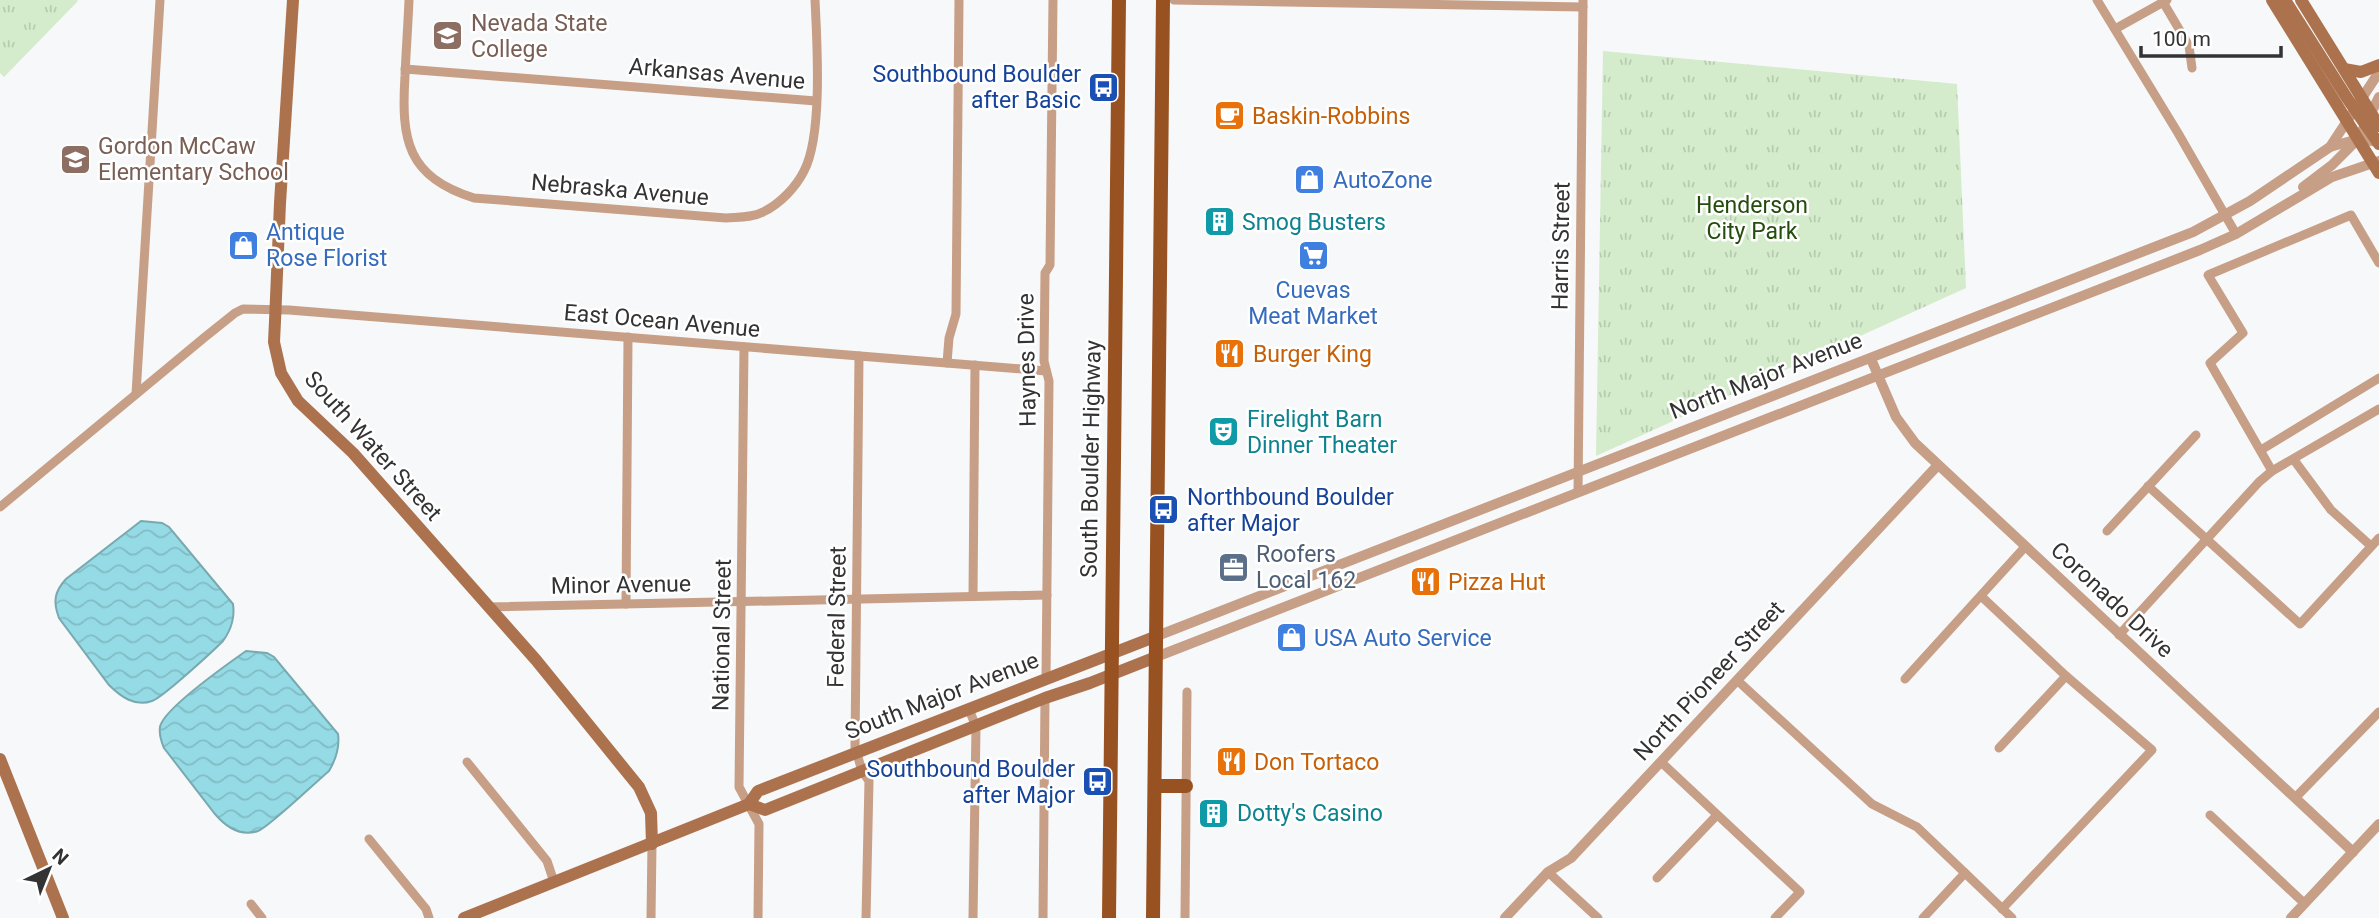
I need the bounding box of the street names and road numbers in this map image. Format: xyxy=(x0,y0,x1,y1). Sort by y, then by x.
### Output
street label: Arkansas Avenue xyxy=(628,53,806,95)
street label: Nebraska Avenue xyxy=(530,169,710,211)
street label: Harris Street xyxy=(1546,182,1576,310)
street label: Haynes Drive xyxy=(1012,293,1042,427)
street label: East Ocean Avenue xyxy=(563,299,761,343)
street label: North Major Avenue xyxy=(1666,327,1866,425)
street label: South Boulder Highway xyxy=(1075,340,1107,578)
street label: South Water Street xyxy=(299,366,447,526)
street label: Coronado Drive xyxy=(2045,536,2179,664)
street label: Federal Street xyxy=(822,546,852,688)
street label: National Street xyxy=(707,559,737,711)
street label: Minor Avenue xyxy=(551,570,691,600)
street label: North Pioneer Street xyxy=(1628,596,1790,766)
street label: South Major Avenue xyxy=(841,647,1043,745)

